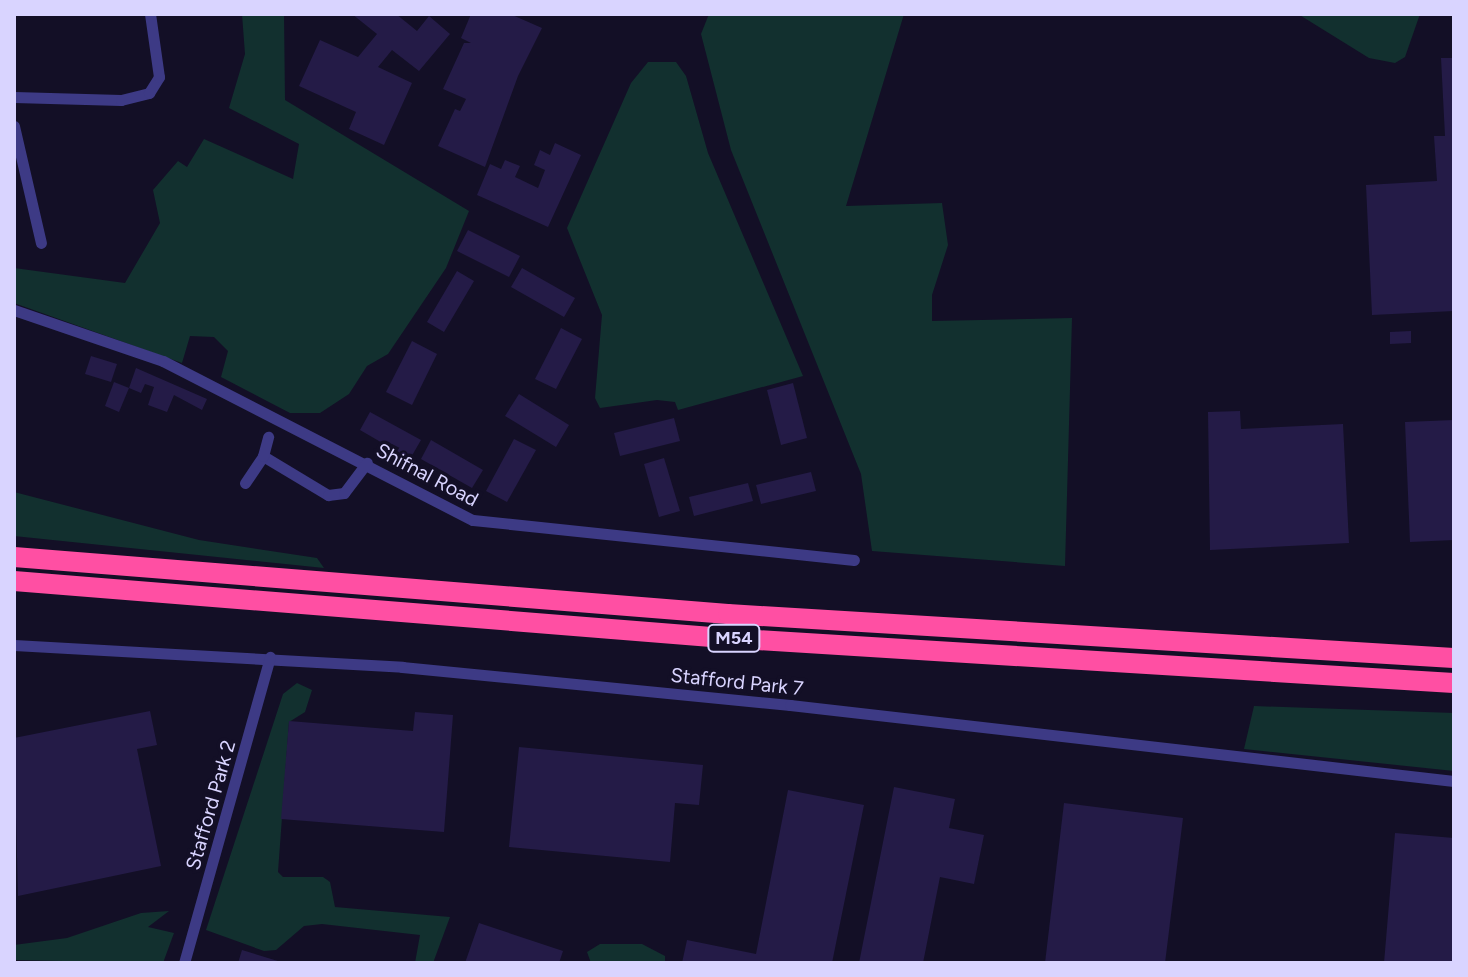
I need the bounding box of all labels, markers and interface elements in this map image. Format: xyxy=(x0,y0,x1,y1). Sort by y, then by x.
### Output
street label: Shifnal Road xyxy=(372,438,482,512)
road number: M54 xyxy=(706,624,762,652)
street label: Stafford Park 7 xyxy=(669,663,805,701)
street label: Stafford Park 2 xyxy=(181,737,241,873)

